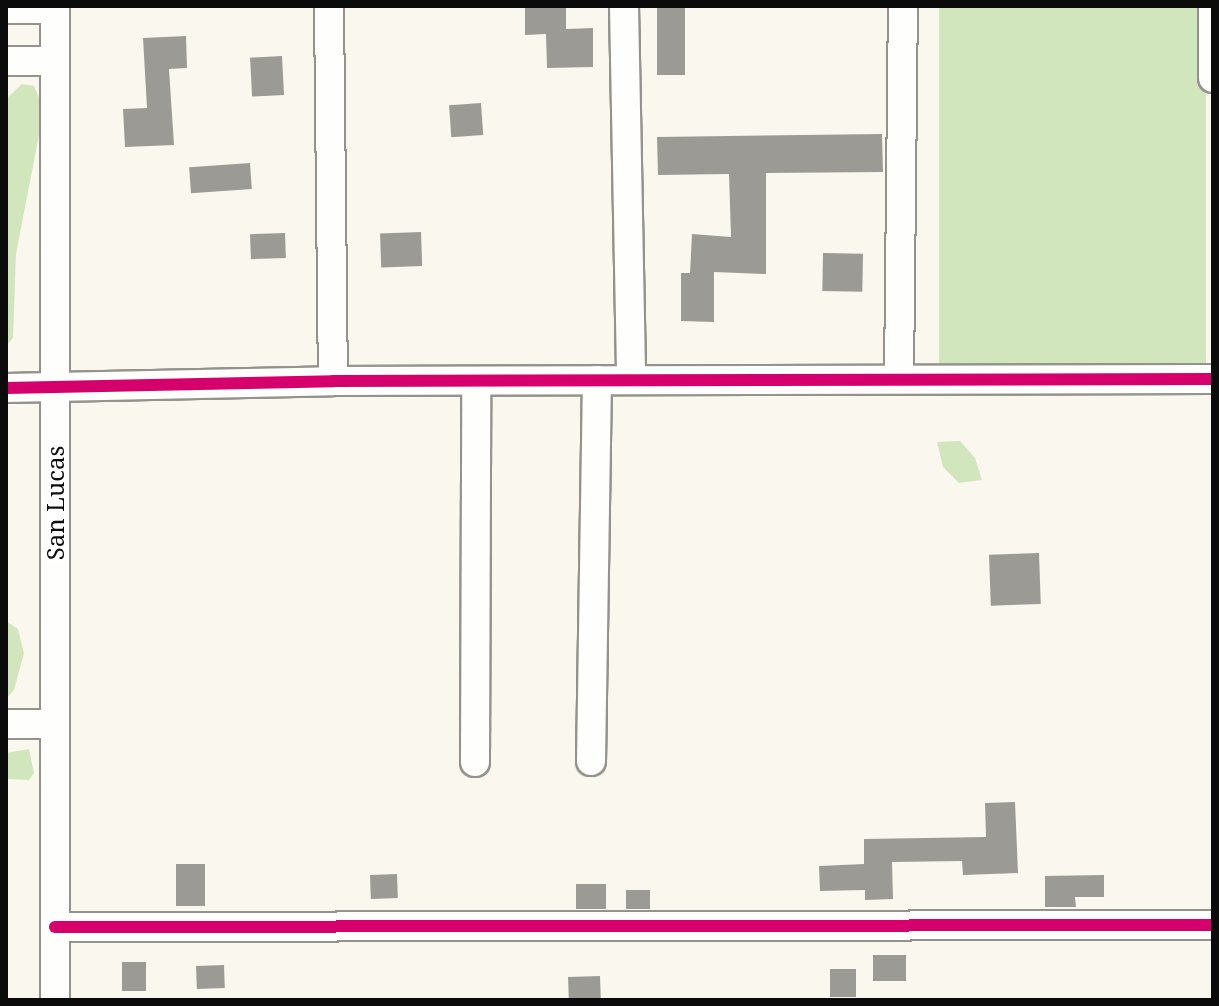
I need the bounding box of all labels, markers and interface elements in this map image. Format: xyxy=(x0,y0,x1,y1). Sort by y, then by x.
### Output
street label: San Lucas xyxy=(41,446,69,560)

